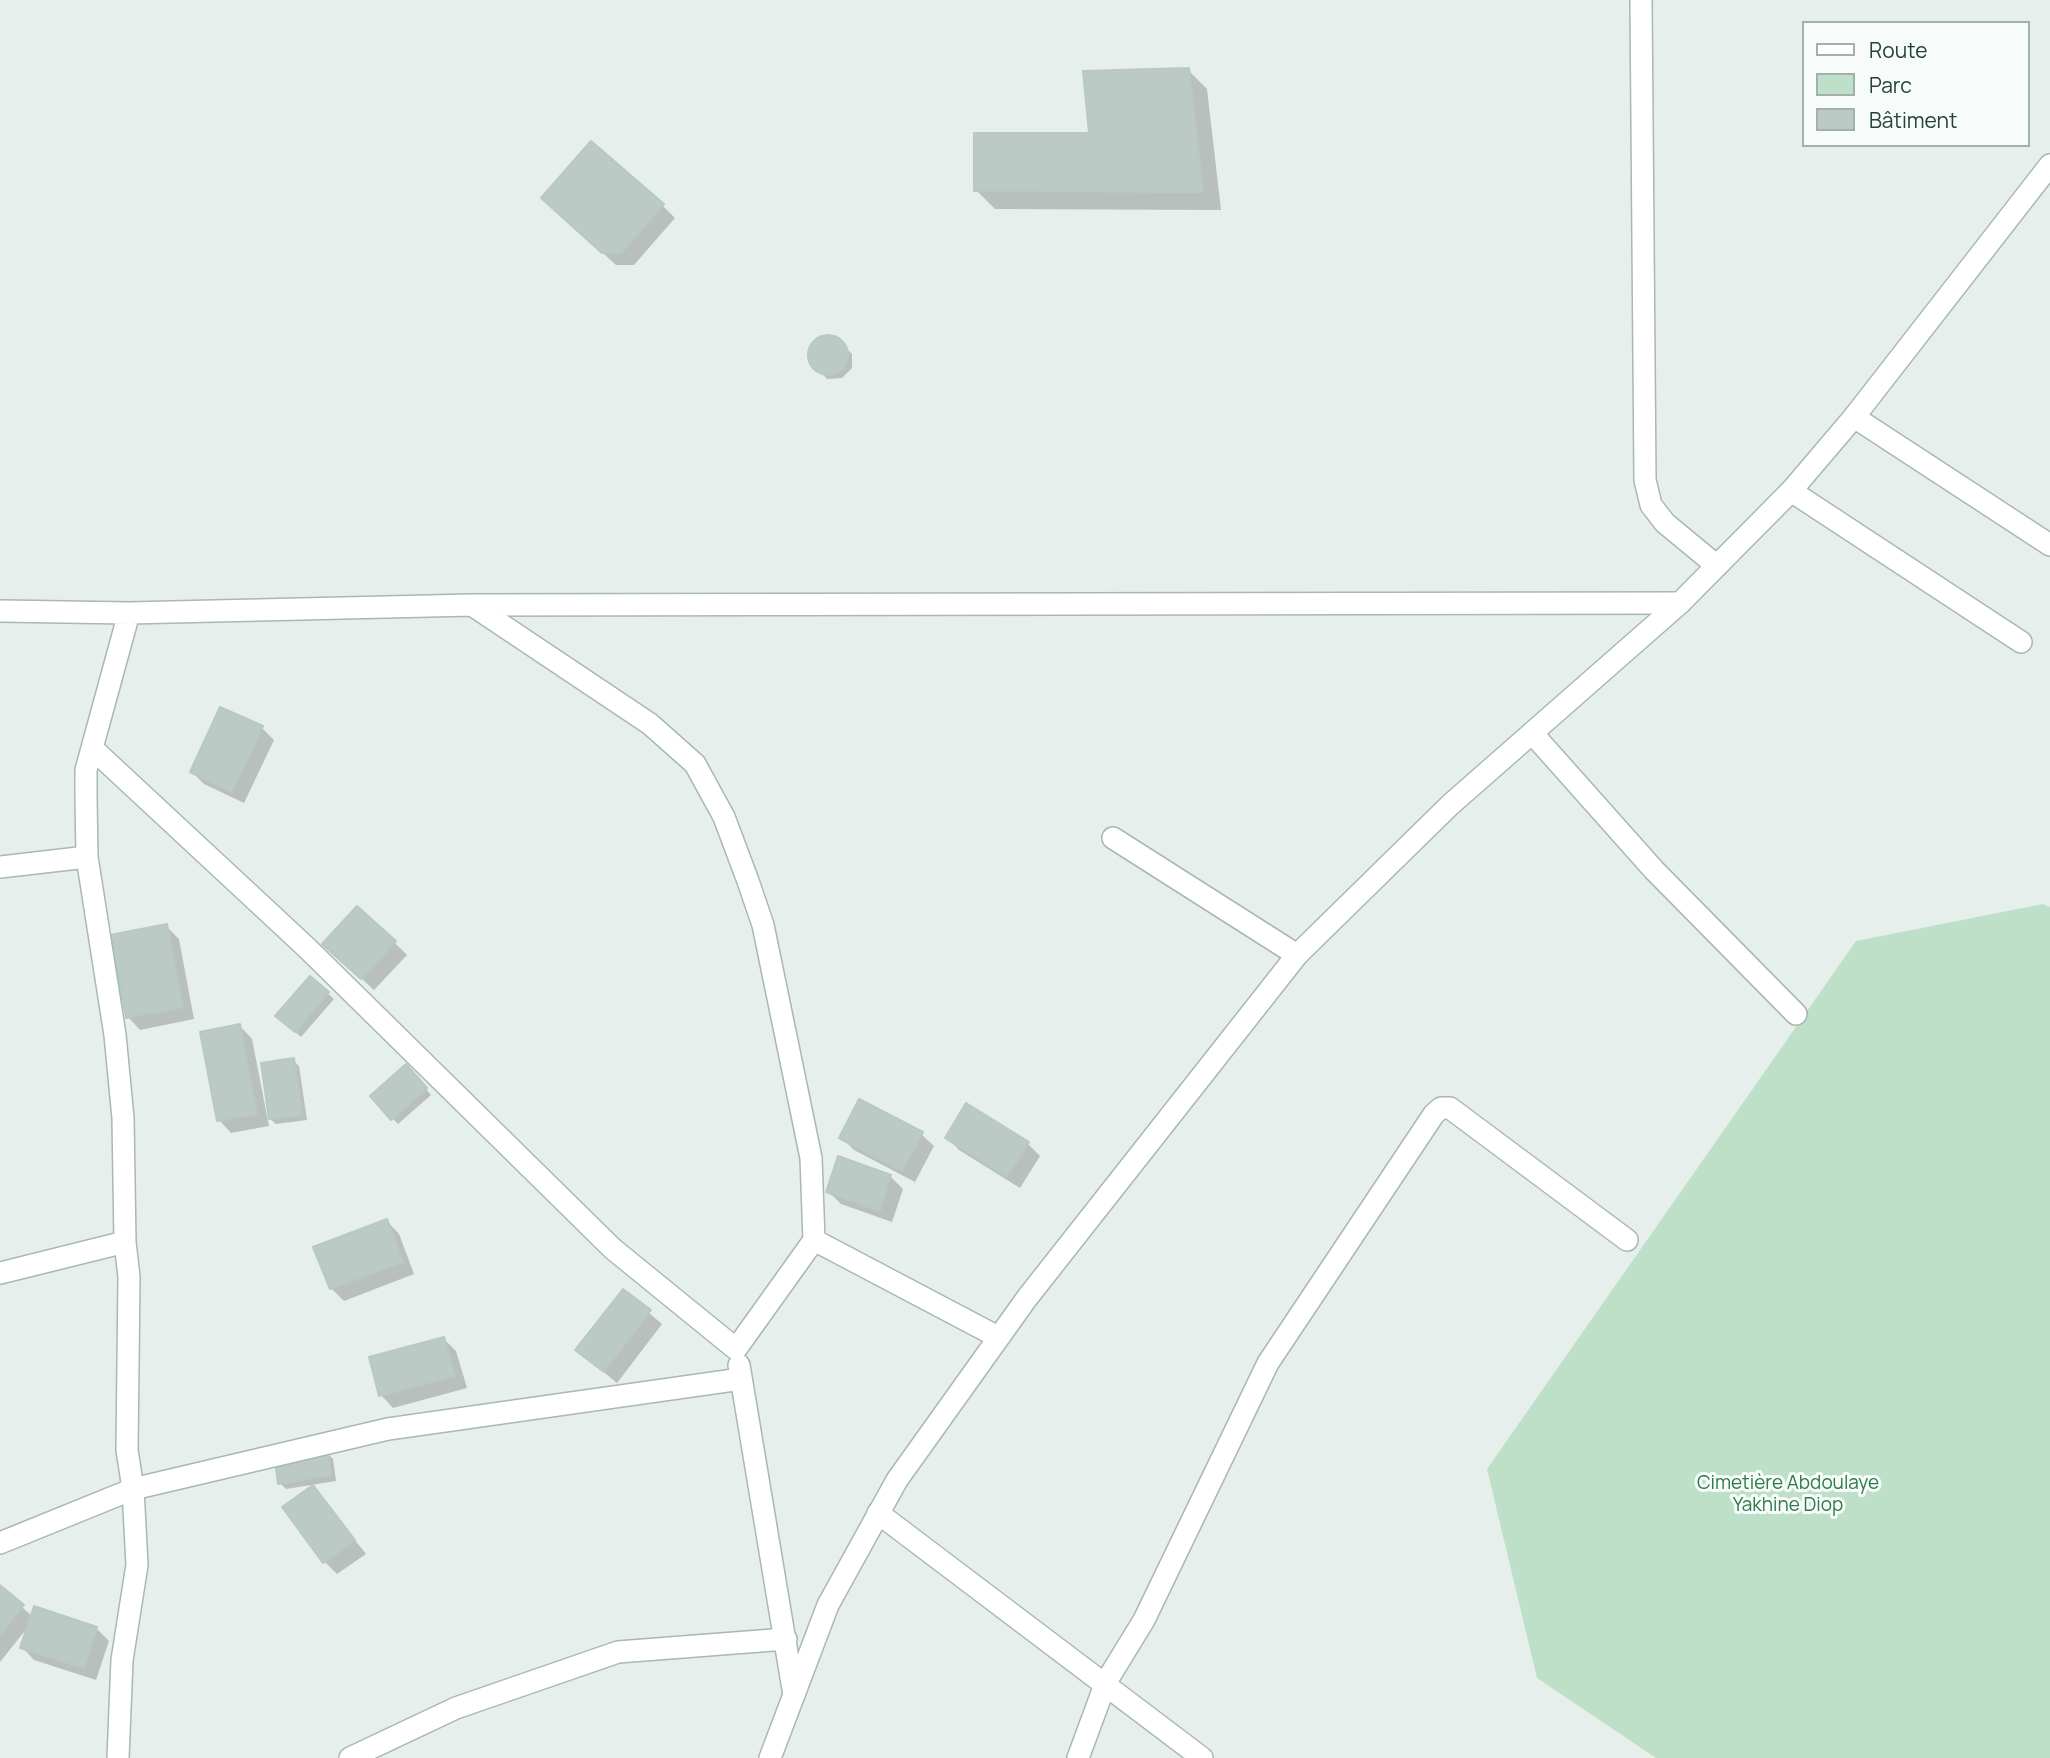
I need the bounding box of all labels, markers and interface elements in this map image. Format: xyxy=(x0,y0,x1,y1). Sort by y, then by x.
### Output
legend xyxy=(1801,21,2029,147)
text: Route xyxy=(1869,36,1927,64)
text: Parc xyxy=(1869,71,1912,99)
text: Bâtiment xyxy=(1869,106,1957,134)
park label: Cimetière Abdoulaye Yakhine Diop xyxy=(1697,1473,1879,1517)

